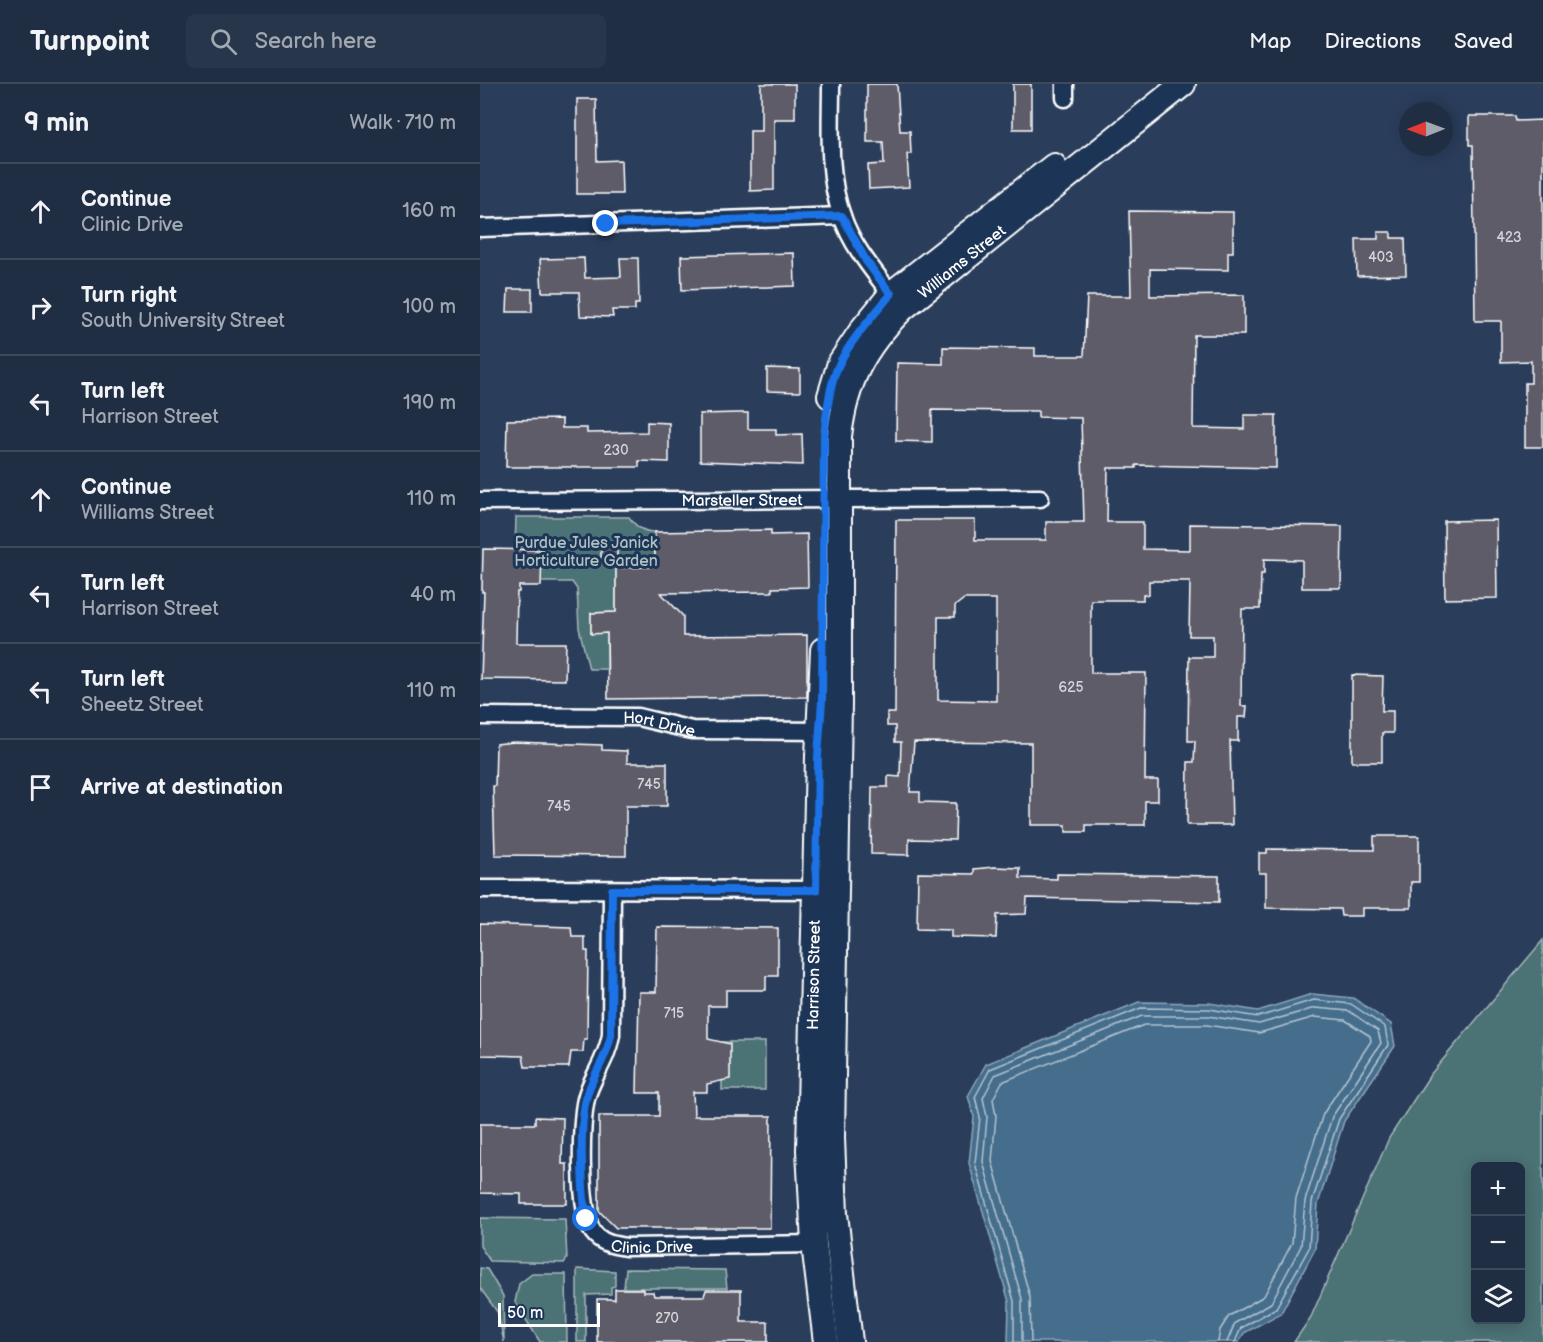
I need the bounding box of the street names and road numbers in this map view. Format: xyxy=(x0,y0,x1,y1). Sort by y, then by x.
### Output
street label: Williams Street xyxy=(915,222,1010,303)
street label: Marsteller Street xyxy=(682,491,803,511)
street label: Hort Drive xyxy=(623,708,698,742)
street label: Harrison Street xyxy=(804,920,825,1030)
street label: Clinic Drive xyxy=(609,1236,694,1258)

